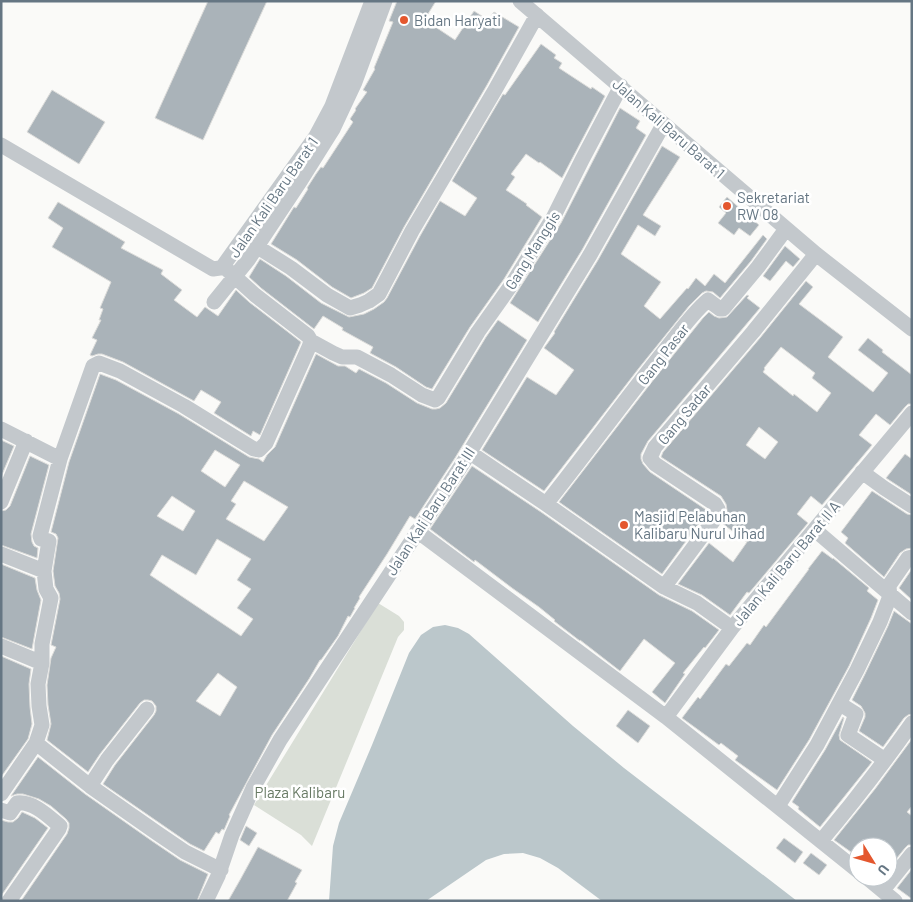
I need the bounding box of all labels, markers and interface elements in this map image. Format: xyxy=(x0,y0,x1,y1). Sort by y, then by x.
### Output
place label: Bidan Haryati xyxy=(414,11,501,29)
marker: Bidan Haryati xyxy=(398,14,410,26)
street label: Jalan Kali Baru Barat 1 xyxy=(609,74,729,182)
street label: Jalan Kali Baru Barat 1 xyxy=(225,133,321,261)
place label: Sekretariat RW 08 xyxy=(737,188,810,223)
marker: Sekretariat RW 08 xyxy=(721,200,733,212)
street label: Gang Manggis xyxy=(501,207,563,293)
street label: Gang Pasar xyxy=(634,319,693,388)
street label: Gang Sadar xyxy=(653,380,715,448)
street label: Jalan Kali Baru Barat III xyxy=(382,444,478,578)
street label: Jalan Kali Baru Barat II A xyxy=(728,497,844,629)
place label: Masjid Pelabuhan Kalibaru Nurul Jihad xyxy=(634,507,765,542)
marker: Masjid Pelabuhan Kalibaru Nurul Jihad xyxy=(618,519,630,531)
park label: Plaza Kalibaru xyxy=(255,783,345,801)
north arrow xyxy=(848,837,898,887)
text: U xyxy=(874,861,893,879)

